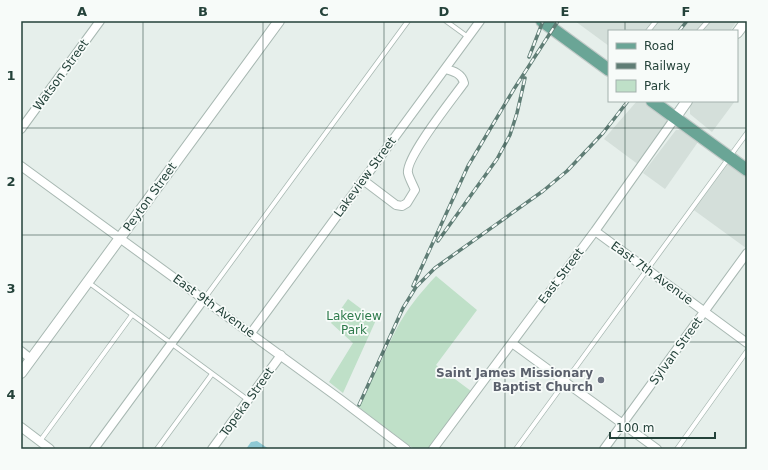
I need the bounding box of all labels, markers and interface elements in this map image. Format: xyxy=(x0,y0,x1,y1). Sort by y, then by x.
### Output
text: A xyxy=(77,4,87,19)
text: B xyxy=(198,4,208,19)
text: C xyxy=(319,4,329,19)
text: D xyxy=(439,4,450,19)
text: E xyxy=(561,4,569,19)
text: F xyxy=(682,4,690,19)
legend xyxy=(608,30,738,102)
street label: Watson Street xyxy=(30,36,92,113)
text: Road xyxy=(644,39,674,53)
text: Railway xyxy=(644,59,690,73)
text: 1 xyxy=(6,68,16,83)
text: Park xyxy=(644,79,670,93)
street label: Lakeview Street xyxy=(331,134,399,220)
street label: Peyton Street xyxy=(120,160,180,234)
text: 2 xyxy=(6,174,16,189)
street label: East 7th Avenue xyxy=(608,239,696,307)
street label: East Street xyxy=(535,245,587,307)
street label: East 9th Avenue xyxy=(170,272,258,340)
text: 3 xyxy=(6,281,16,296)
park label: Lakeview Park xyxy=(326,309,382,337)
street label: Sylvan Street xyxy=(647,314,705,388)
street label: Topeka Street xyxy=(217,364,277,440)
place label: Saint James Missionary Baptist Church xyxy=(436,366,593,394)
marker: Saint James Missionary Baptist Church xyxy=(596,375,606,385)
text: 4 xyxy=(6,387,16,402)
scale bar xyxy=(610,414,715,440)
text: 100 m xyxy=(616,421,654,435)

